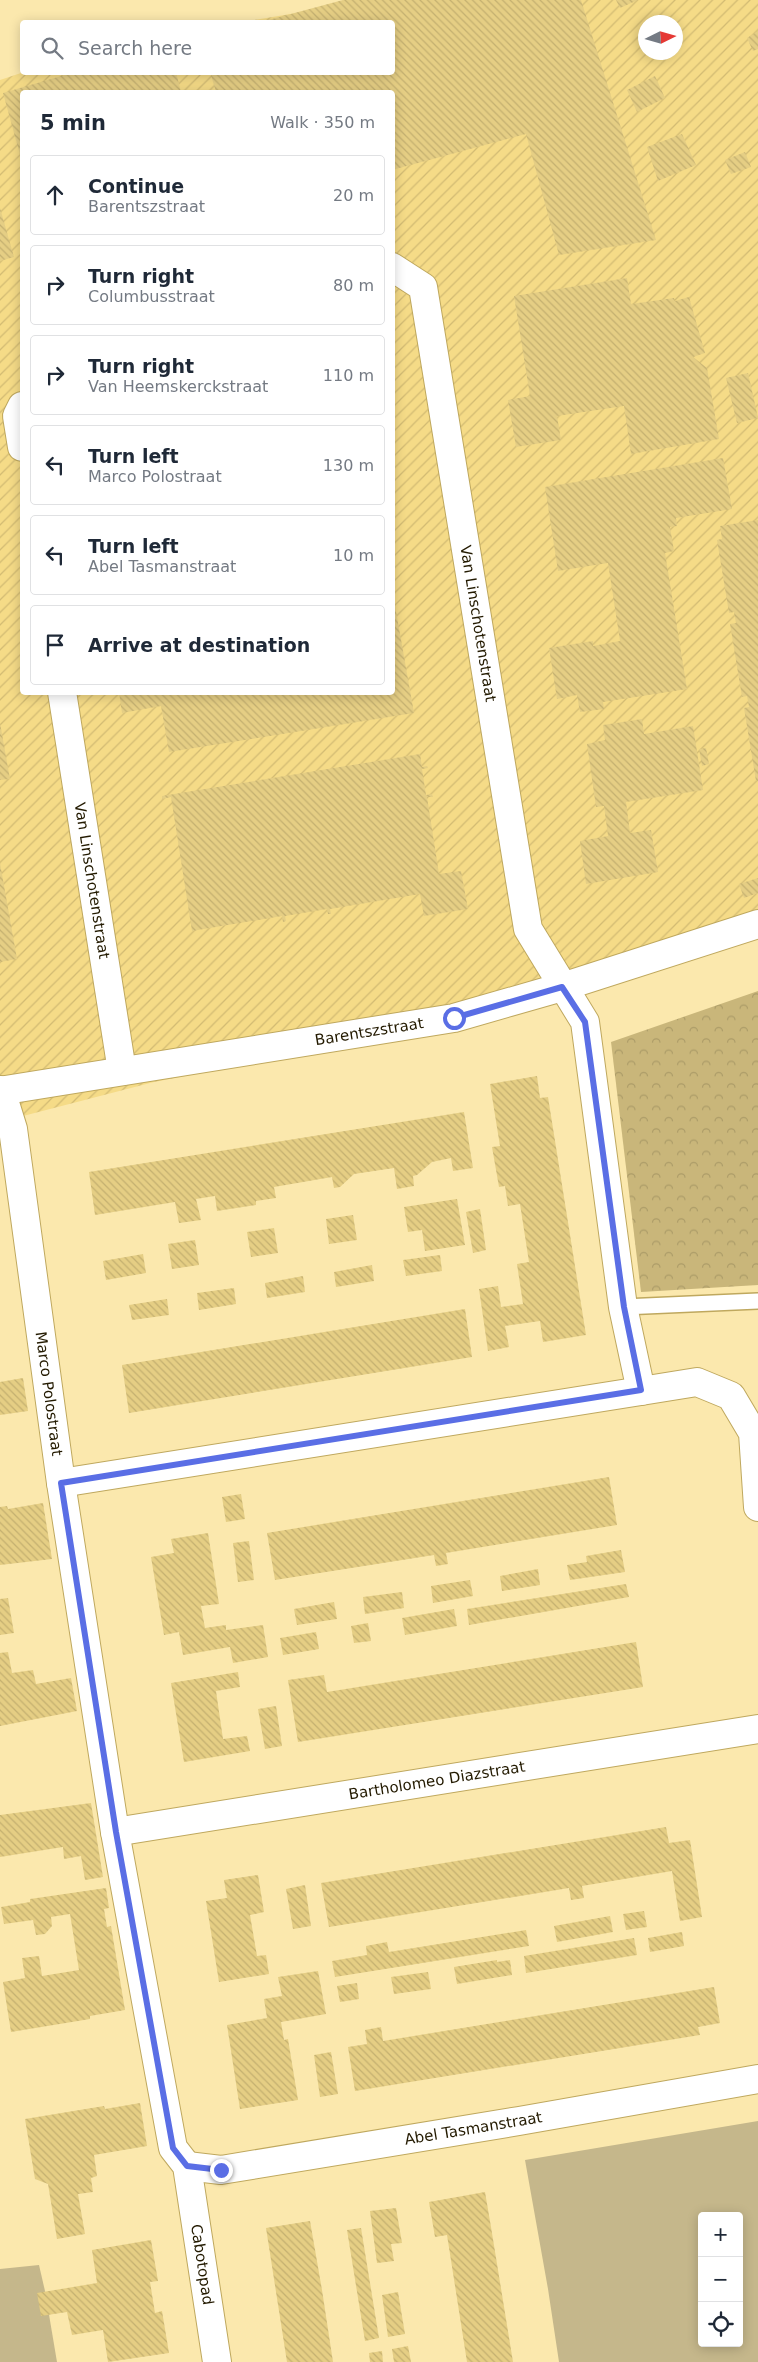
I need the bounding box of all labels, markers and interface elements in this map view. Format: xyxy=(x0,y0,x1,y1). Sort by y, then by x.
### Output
north arrow xyxy=(638,15,683,60)
search box xyxy=(20,20,395,75)
icon: search xyxy=(38,34,66,62)
text: Search here xyxy=(78,37,192,59)
text: 5 min xyxy=(40,111,106,135)
text: Walk · 350 m xyxy=(270,113,375,132)
text: Continue xyxy=(88,175,184,197)
icon: ahead xyxy=(41,181,69,209)
text: 20 m xyxy=(333,186,374,205)
text: Barentszstraat xyxy=(88,197,205,216)
text: Turn right xyxy=(88,265,194,287)
icon: right xyxy=(41,271,69,299)
text: 80 m xyxy=(333,276,374,295)
text: Columbusstraat xyxy=(88,287,215,306)
text: Turn right xyxy=(88,355,194,377)
icon: right xyxy=(41,361,69,389)
text: 110 m xyxy=(323,366,374,385)
text: Van Heemskerckstraat xyxy=(88,377,268,396)
text: Turn left xyxy=(88,445,179,467)
icon: left xyxy=(41,451,69,479)
text: 130 m xyxy=(323,456,374,475)
text: Marco Polostraat xyxy=(88,467,222,486)
text: Turn left xyxy=(88,535,179,557)
icon: left xyxy=(41,541,69,569)
street label: Van Linschotenstraat xyxy=(456,544,500,703)
text: 10 m xyxy=(333,546,374,565)
text: Abel Tasmanstraat xyxy=(88,557,236,576)
icon: arrive xyxy=(41,631,69,659)
text: Arrive at destination xyxy=(88,634,310,656)
street label: Van Linschotenstraat xyxy=(71,801,113,960)
route start xyxy=(443,1007,466,1030)
street label: Barentszstraat xyxy=(314,1014,425,1049)
street label: Marco Polostraat xyxy=(32,1330,66,1457)
street label: Bartholomeo Diazstraat xyxy=(347,1757,527,1803)
street label: Abel Tasmanstraat xyxy=(403,2108,544,2149)
route end xyxy=(210,2159,233,2182)
map controls xyxy=(698,2212,743,2347)
button: + xyxy=(698,2212,743,2257)
street label: Cabotopad xyxy=(187,2223,217,2306)
button: − xyxy=(698,2257,743,2302)
button: locate xyxy=(698,2302,743,2347)

